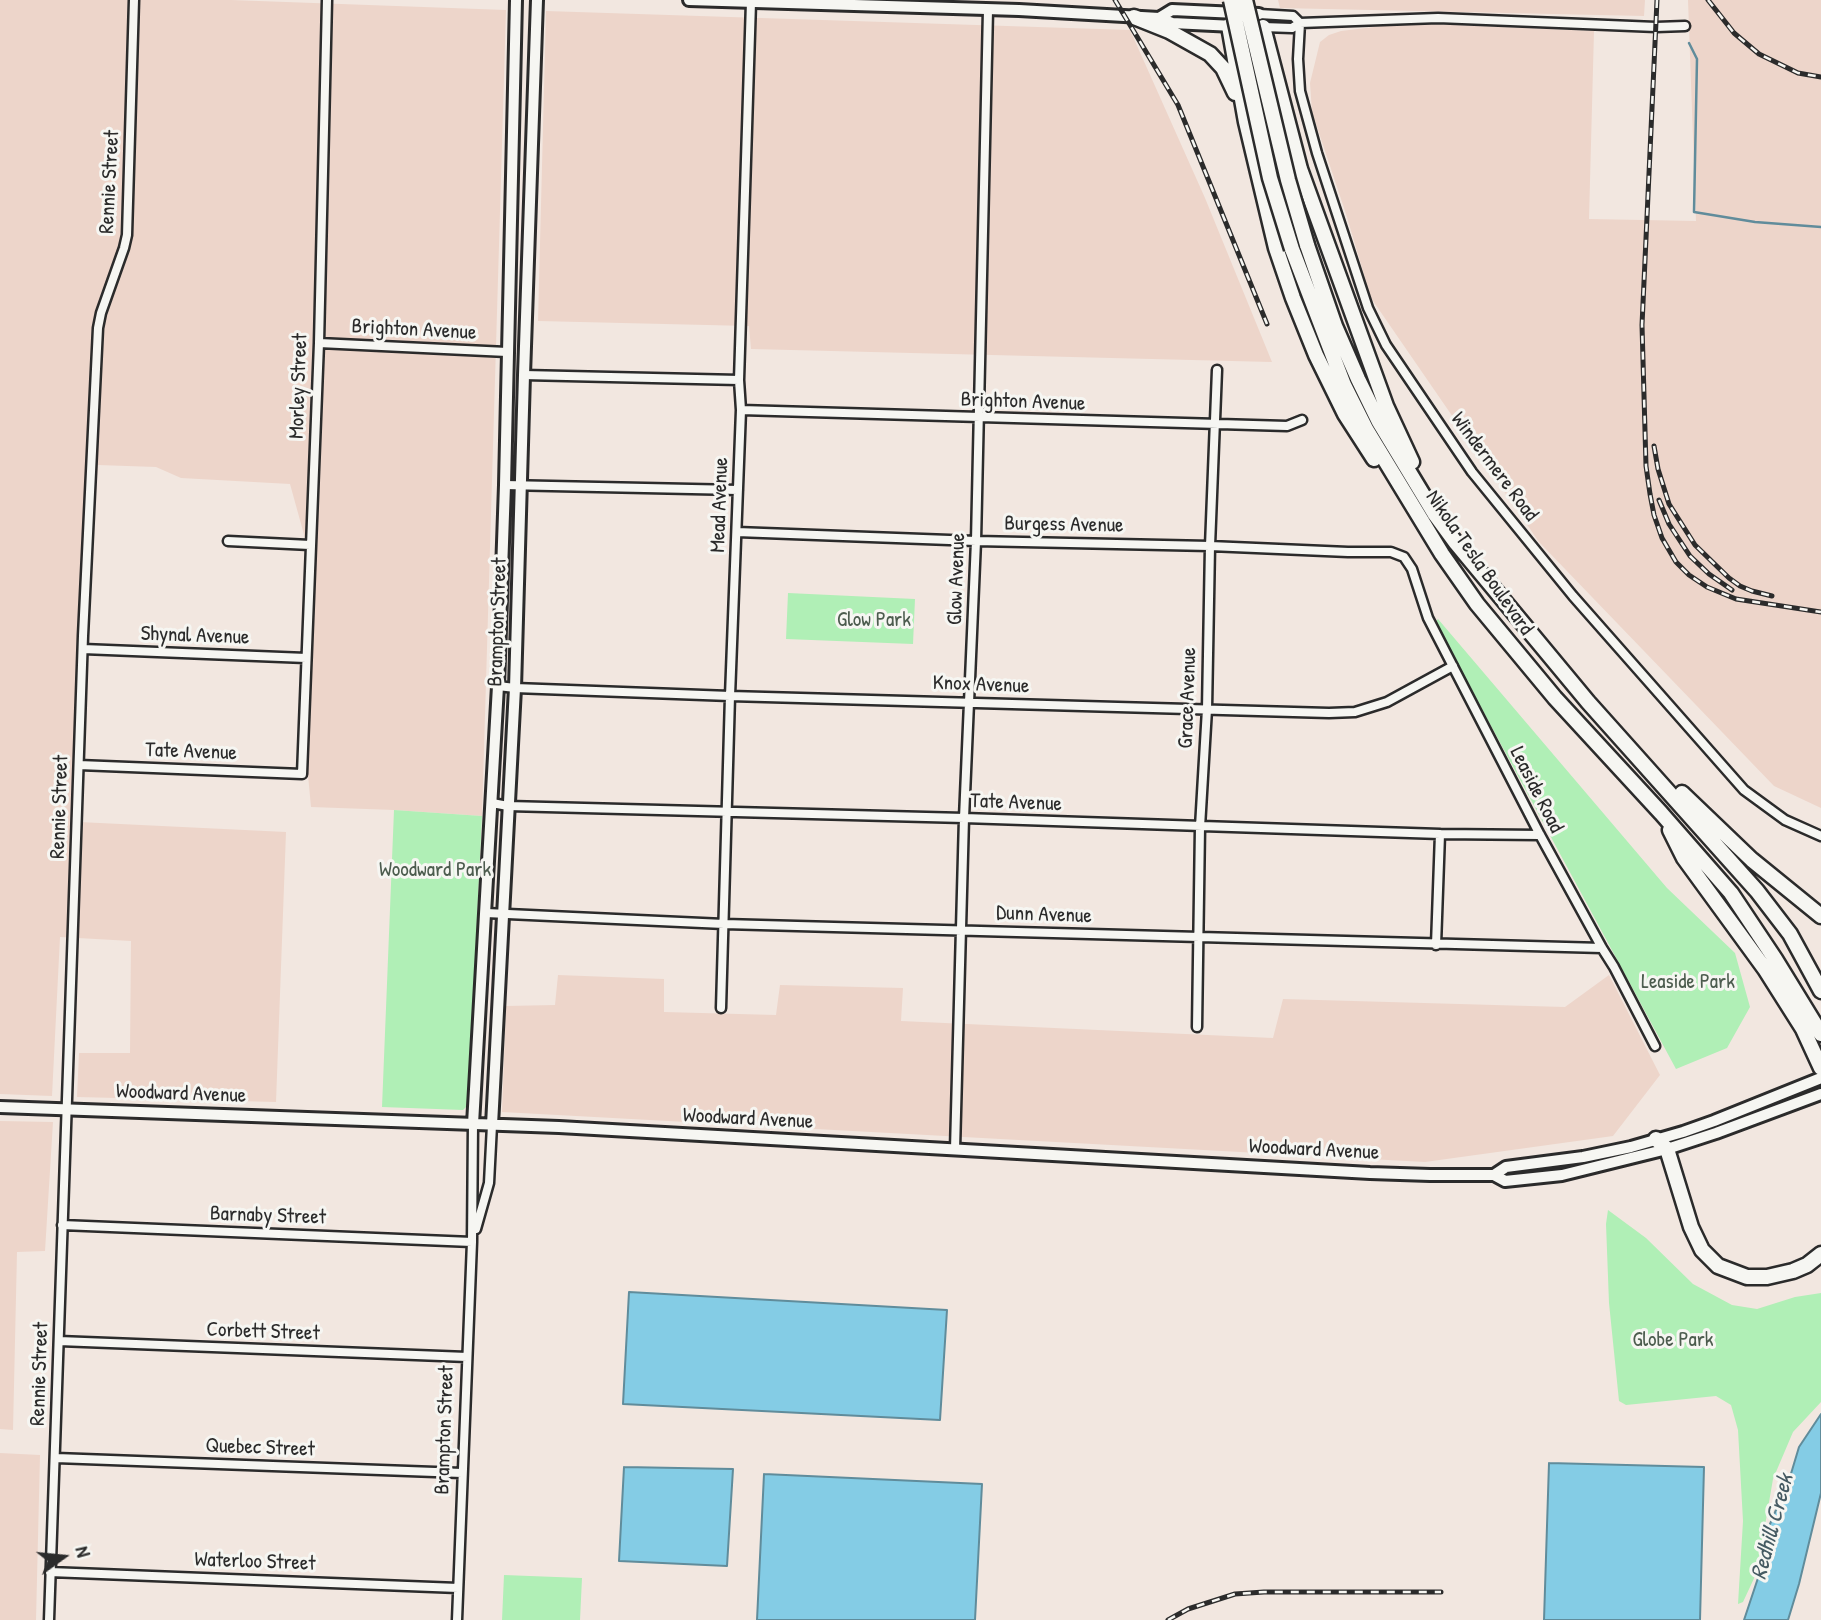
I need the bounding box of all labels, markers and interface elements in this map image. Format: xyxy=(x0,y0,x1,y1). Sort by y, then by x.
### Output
street label: Rennie Street xyxy=(95,130,125,234)
street label: Brighton Avenue xyxy=(351,314,477,346)
street label: Morley Street xyxy=(285,333,313,439)
street label: Brighton Avenue xyxy=(960,387,1086,417)
street label: Windermere Road xyxy=(1445,407,1543,527)
street label: Mead Avenue xyxy=(706,457,734,553)
street label: Nikola Tesla Boulevard xyxy=(1420,486,1538,640)
street label: Burgess Avenue xyxy=(1004,511,1124,539)
street label: Glow Avenue xyxy=(943,533,971,625)
street label: Brampton Street xyxy=(483,557,513,687)
park label: Glow Park xyxy=(837,607,911,633)
street label: Shynal Avenue xyxy=(140,622,250,650)
street label: Grace Avenue xyxy=(1174,647,1202,749)
street label: Knox Avenue xyxy=(932,671,1030,699)
street label: Tate Avenue xyxy=(145,738,237,766)
street label: Leaside Road xyxy=(1504,743,1568,837)
street label: Rennie Street xyxy=(46,755,74,859)
street label: Tate Avenue xyxy=(970,789,1062,817)
park label: Woodward Park xyxy=(379,857,491,883)
street label: Dunn Avenue xyxy=(996,901,1092,929)
park label: Leaside Park xyxy=(1641,969,1735,995)
street label: Woodward Avenue xyxy=(115,1079,247,1109)
street label: Woodward Avenue xyxy=(682,1103,814,1135)
street label: Woodward Avenue xyxy=(1248,1134,1380,1166)
street label: Barnaby Street xyxy=(210,1201,326,1231)
street label: Corbett Street xyxy=(206,1317,320,1347)
street label: Rennie Street xyxy=(26,1322,54,1426)
park label: Globe Park xyxy=(1632,1327,1714,1353)
street label: Brampton Street xyxy=(430,1365,460,1495)
street label: Quebec Street xyxy=(205,1433,315,1463)
water label: Redhill Creek xyxy=(1746,1471,1800,1583)
north arrow xyxy=(28,1522,98,1592)
text: N xyxy=(69,1543,97,1560)
street label: Waterloo Street xyxy=(194,1547,316,1577)

